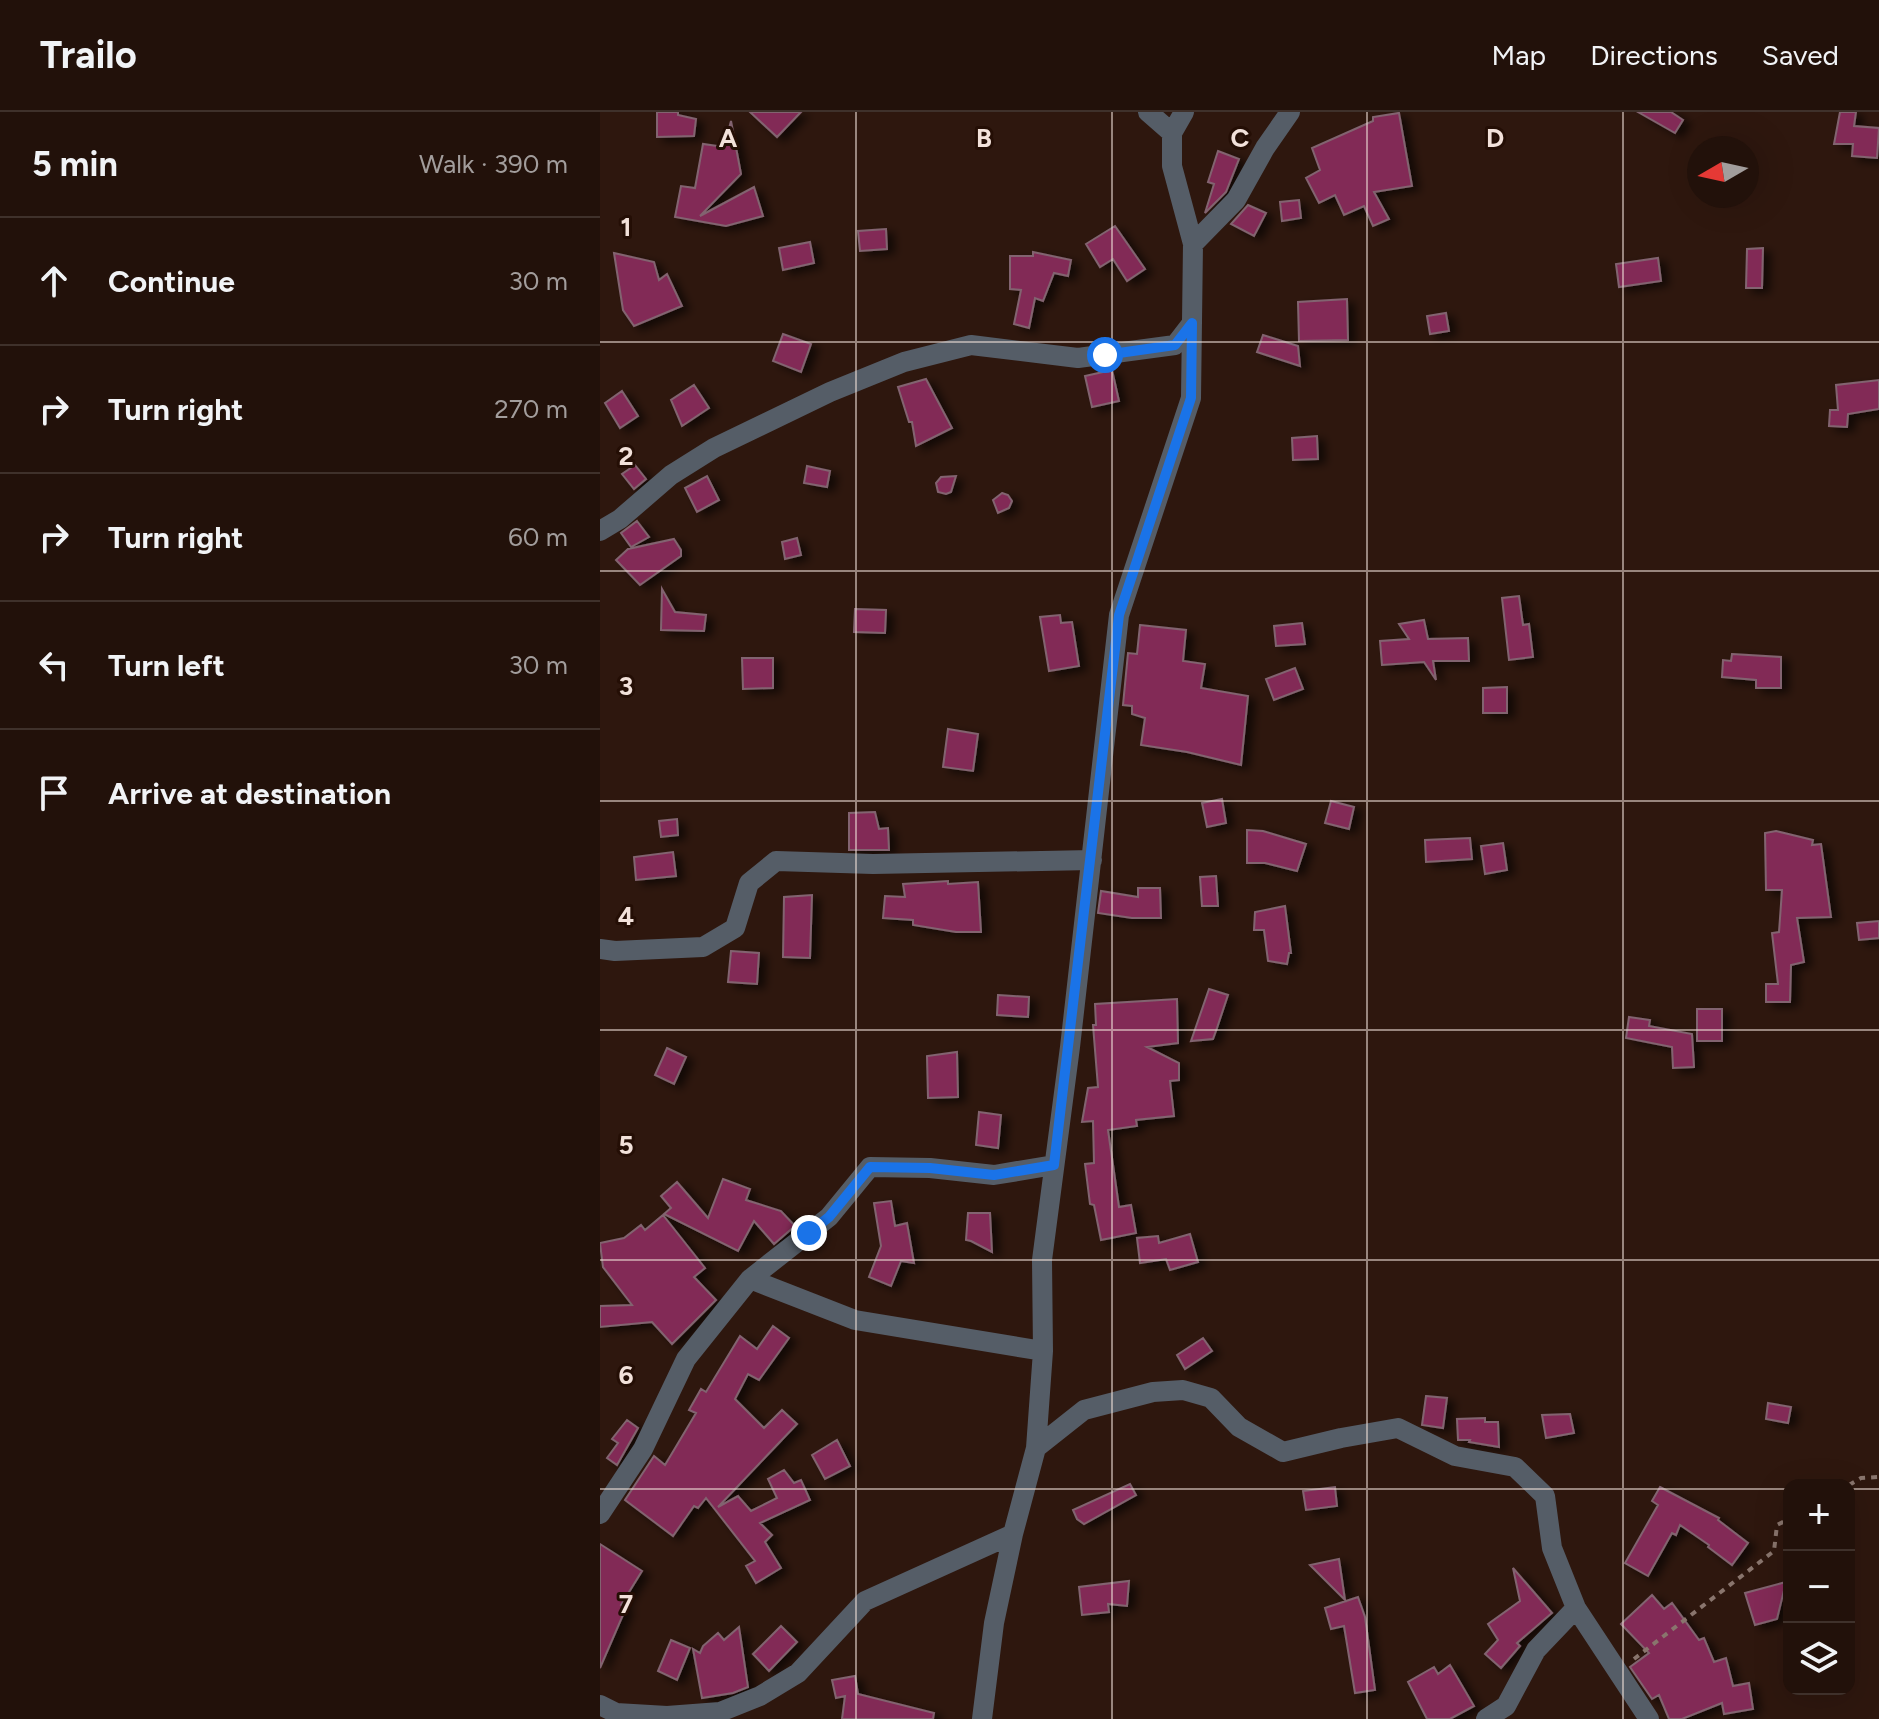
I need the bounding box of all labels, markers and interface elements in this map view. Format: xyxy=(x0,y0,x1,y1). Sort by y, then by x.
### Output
text: Trailo xyxy=(40,32,137,78)
text: Map xyxy=(1492,38,1546,72)
text: Directions xyxy=(1590,38,1718,72)
text: Saved xyxy=(1762,38,1839,72)
text: A xyxy=(719,122,738,154)
text: B xyxy=(976,122,992,154)
text: C xyxy=(1231,122,1250,154)
text: D xyxy=(1486,122,1504,154)
north arrow xyxy=(1687,136,1759,208)
text: 5 min xyxy=(32,144,118,185)
text: Walk · 390 m xyxy=(419,148,568,180)
text: 1 xyxy=(621,211,631,243)
icon: ahead xyxy=(32,259,76,303)
text: Continue xyxy=(108,263,235,300)
text: 30 m xyxy=(509,265,568,297)
route start xyxy=(1087,337,1123,373)
icon: right xyxy=(32,387,76,431)
text: Turn right xyxy=(108,391,243,428)
text: 270 m xyxy=(494,393,568,425)
text: 2 xyxy=(618,440,634,472)
icon: right xyxy=(32,515,76,559)
text: Turn right xyxy=(108,519,243,556)
text: 60 m xyxy=(508,521,568,553)
icon: left xyxy=(32,643,76,687)
text: Turn left xyxy=(108,647,225,684)
text: 30 m xyxy=(509,649,568,681)
text: 3 xyxy=(619,670,633,702)
icon: arrive xyxy=(32,771,76,815)
text: Arrive at destination xyxy=(108,775,391,812)
text: 4 xyxy=(618,900,634,932)
text: 5 xyxy=(618,1129,634,1161)
route end xyxy=(791,1215,827,1251)
text: 6 xyxy=(618,1359,634,1391)
map controls xyxy=(1783,1479,1855,1695)
button: + xyxy=(1783,1479,1855,1551)
button: − xyxy=(1783,1551,1855,1623)
text: 7 xyxy=(619,1588,633,1620)
button: layers xyxy=(1783,1623,1855,1695)

